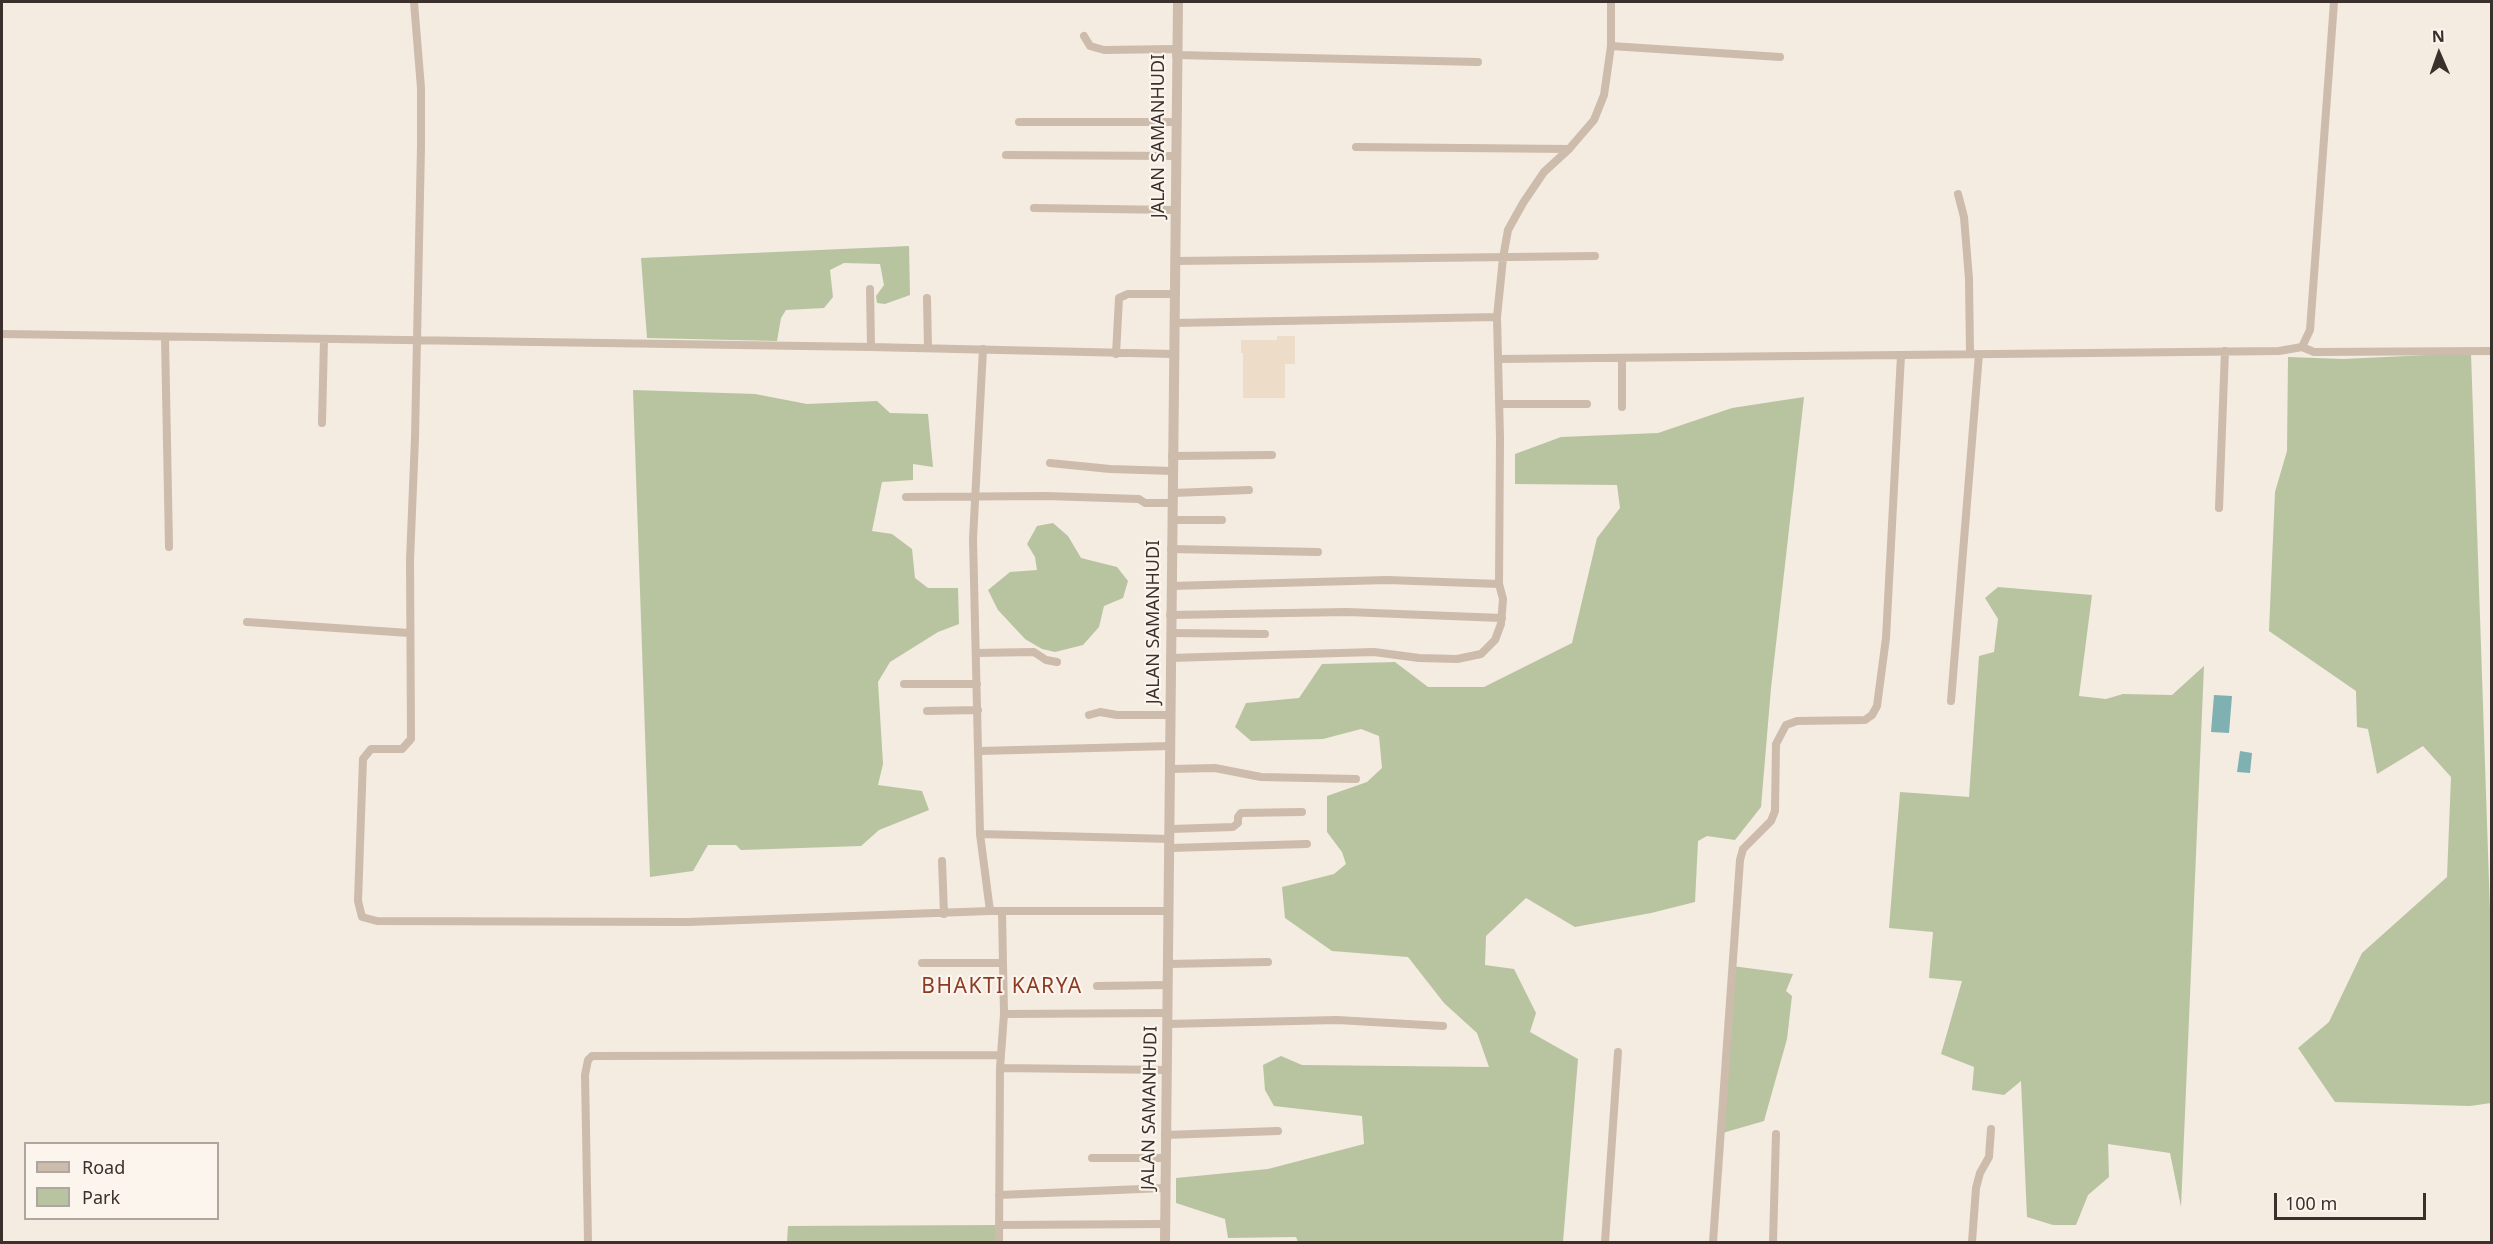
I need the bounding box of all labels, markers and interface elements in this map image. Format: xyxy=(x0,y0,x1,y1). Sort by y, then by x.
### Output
north arrow xyxy=(2409,24,2469,84)
text: N xyxy=(2431,25,2445,47)
street label: JALAN SAMANHUDI xyxy=(1148,54,1170,218)
street label: JALAN SAMANHUDI xyxy=(1143,540,1165,704)
district label: BHAKTI KARYA xyxy=(921,974,1083,1000)
street label: JALAN SAMANHUDI xyxy=(1138,1026,1162,1190)
legend xyxy=(24,1142,219,1220)
text: Road xyxy=(82,1155,125,1179)
scale bar xyxy=(2277,1181,2428,1219)
text: Park xyxy=(82,1185,120,1209)
text: 100 m xyxy=(2285,1191,2337,1215)

